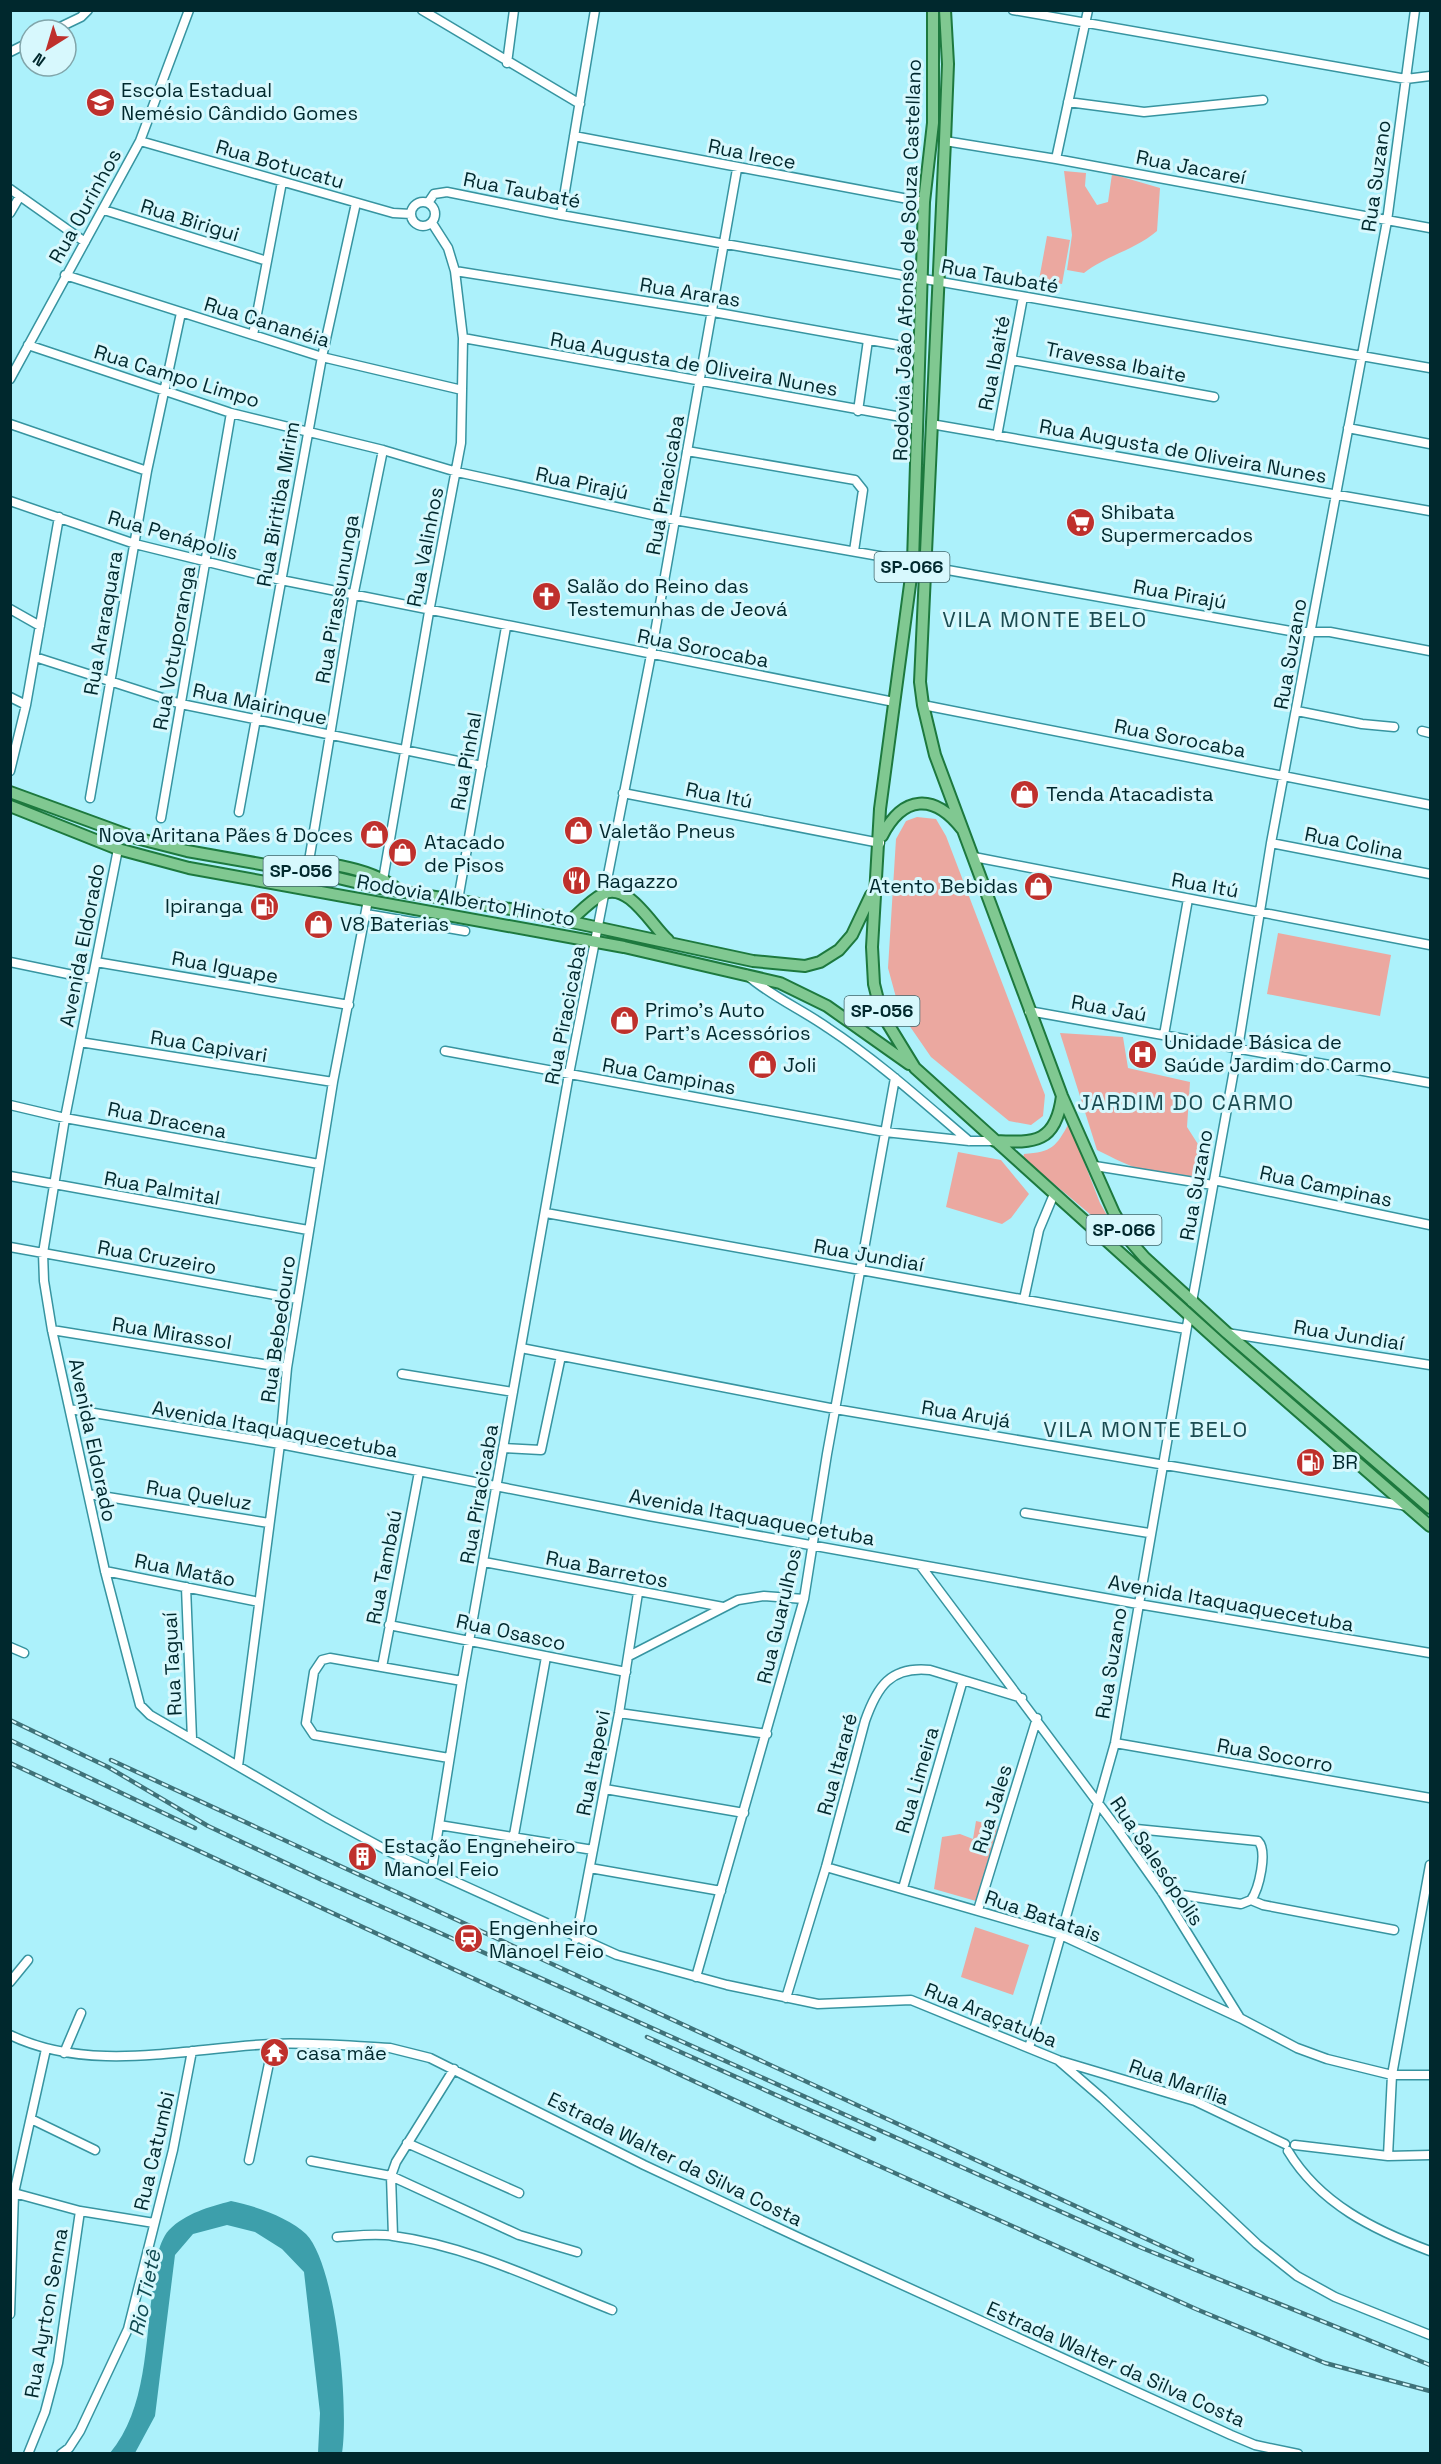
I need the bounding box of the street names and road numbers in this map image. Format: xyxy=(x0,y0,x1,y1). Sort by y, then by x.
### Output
street label: Rodovia João Afonso de Souza Castellano xyxy=(887,58,927,462)
street label: Rua Suzano xyxy=(1355,118,1397,234)
street label: Rua Botucatu xyxy=(213,133,347,195)
street label: Rua Irece xyxy=(706,133,798,175)
street label: Rua Ourinhos xyxy=(43,144,127,268)
street label: Rua Jacareí xyxy=(1134,144,1248,190)
street label: Rua Taubaté xyxy=(461,166,583,214)
street label: Rua Birigui xyxy=(137,193,243,247)
street label: Rua Taubaté xyxy=(939,253,1061,299)
street label: Rua Araras xyxy=(638,271,742,313)
street label: Rua Cananéia xyxy=(201,291,333,353)
street label: Rua Ibaité xyxy=(972,313,1016,413)
street label: Rua Augusta de Oliveira Nunes xyxy=(548,326,840,402)
street label: Travessa Ibaite xyxy=(1043,336,1189,388)
street label: Rua Campo Limpo xyxy=(91,338,263,414)
street label: Rua Piracicaba xyxy=(640,413,690,557)
street label: Rua Augusta de Oliveira Nunes xyxy=(1037,413,1329,489)
street label: Rua Biritiba Mirim xyxy=(251,419,305,589)
street label: Rua Pirajú xyxy=(533,460,631,506)
street label: Rua Valinhos xyxy=(401,485,449,609)
street label: Rua Penápolis xyxy=(105,504,241,566)
street label: Rua Pirassununga xyxy=(309,512,365,686)
street label: Rua Araraquara xyxy=(77,549,129,697)
road number: SP-066 xyxy=(874,552,950,582)
street label: Rua Votuporanga xyxy=(147,564,201,732)
street label: Rua Pirajú xyxy=(1131,573,1229,615)
street label: Rua Suzano xyxy=(1267,596,1313,712)
street label: Rua Sorocaba xyxy=(635,623,771,673)
street label: Rua Mairinque xyxy=(190,677,330,731)
street label: Rua Pinhal xyxy=(445,710,487,812)
street label: Rua Sorocaba xyxy=(1112,713,1248,763)
street label: Rua Itú xyxy=(683,776,755,814)
street label: Rua Colina xyxy=(1302,821,1406,865)
road number: SP-056 xyxy=(264,856,338,886)
street label: Avenida Eldorado xyxy=(53,861,111,1029)
street label: Rua Itú xyxy=(1169,866,1241,904)
street label: Rodovia Alberto Hinoto xyxy=(355,868,577,932)
street label: Rua Piracicaba xyxy=(539,943,591,1087)
street label: Rua Iguape xyxy=(170,945,280,989)
street label: Rua Jaú xyxy=(1069,989,1149,1027)
road number: SP-056 xyxy=(844,996,920,1026)
street label: Rua Capivari xyxy=(149,1024,269,1068)
street label: Rua Campinas xyxy=(600,1051,738,1101)
street label: Rua Dracena xyxy=(105,1096,229,1144)
street label: Rua Suzano xyxy=(1173,1127,1219,1243)
street label: Rua Campinas xyxy=(1257,1159,1395,1213)
street label: Rua Palmital xyxy=(102,1165,222,1211)
road number: SP-066 xyxy=(1086,1215,1162,1245)
street label: Rua Jundiaí xyxy=(812,1233,926,1278)
street label: Rua Cruzeiro xyxy=(95,1234,219,1280)
street label: Rua Bebedouro xyxy=(255,1254,301,1404)
street label: Rua Mirassol xyxy=(110,1311,234,1355)
street label: Rua Jundiaí xyxy=(1292,1313,1406,1357)
street label: Avenida Eldorado xyxy=(63,1356,123,1524)
street label: Rua Arujá xyxy=(919,1394,1013,1434)
street label: Avenida Itaquaquecetuba xyxy=(150,1395,400,1463)
street label: Rua Piracicaba xyxy=(454,1422,504,1566)
street label: Rua Queluz xyxy=(144,1474,254,1516)
street label: Avenida Itaquaquecetuba xyxy=(627,1483,877,1551)
street label: Rua Tambaú xyxy=(360,1508,408,1626)
street label: Rua Barretos xyxy=(544,1544,670,1594)
street label: Rua Guarulhos xyxy=(751,1546,807,1686)
street label: Rua Matão xyxy=(132,1547,238,1593)
street label: Avenida Itaquaquecetuba xyxy=(1106,1569,1356,1637)
street label: Rua Suzano xyxy=(1089,1605,1133,1721)
street label: Rua Osasco xyxy=(454,1608,568,1656)
street label: Rua Taguaí xyxy=(156,1611,188,1716)
street label: Rua Itapevi xyxy=(570,1708,616,1818)
street label: Rua Itararé xyxy=(811,1710,863,1818)
street label: Rua Limeira xyxy=(889,1724,945,1836)
street label: Rua Socorro xyxy=(1215,1732,1335,1778)
street label: Rua Jales xyxy=(966,1761,1018,1857)
street label: Rua Salesópolis xyxy=(1104,1791,1210,1931)
street label: Rua Batatais xyxy=(981,1884,1105,1948)
street label: Rua Araçatuba xyxy=(921,1977,1061,2053)
street label: Rua Marília xyxy=(1126,2053,1232,2111)
street label: Estrada Walter da Silva Costa xyxy=(543,2086,807,2232)
street label: Rua Catumbi xyxy=(128,2089,180,2213)
street label: Rua Ayrton Senna xyxy=(18,2226,74,2400)
street label: Estrada Walter da Silva Costa xyxy=(983,2295,1249,2433)

